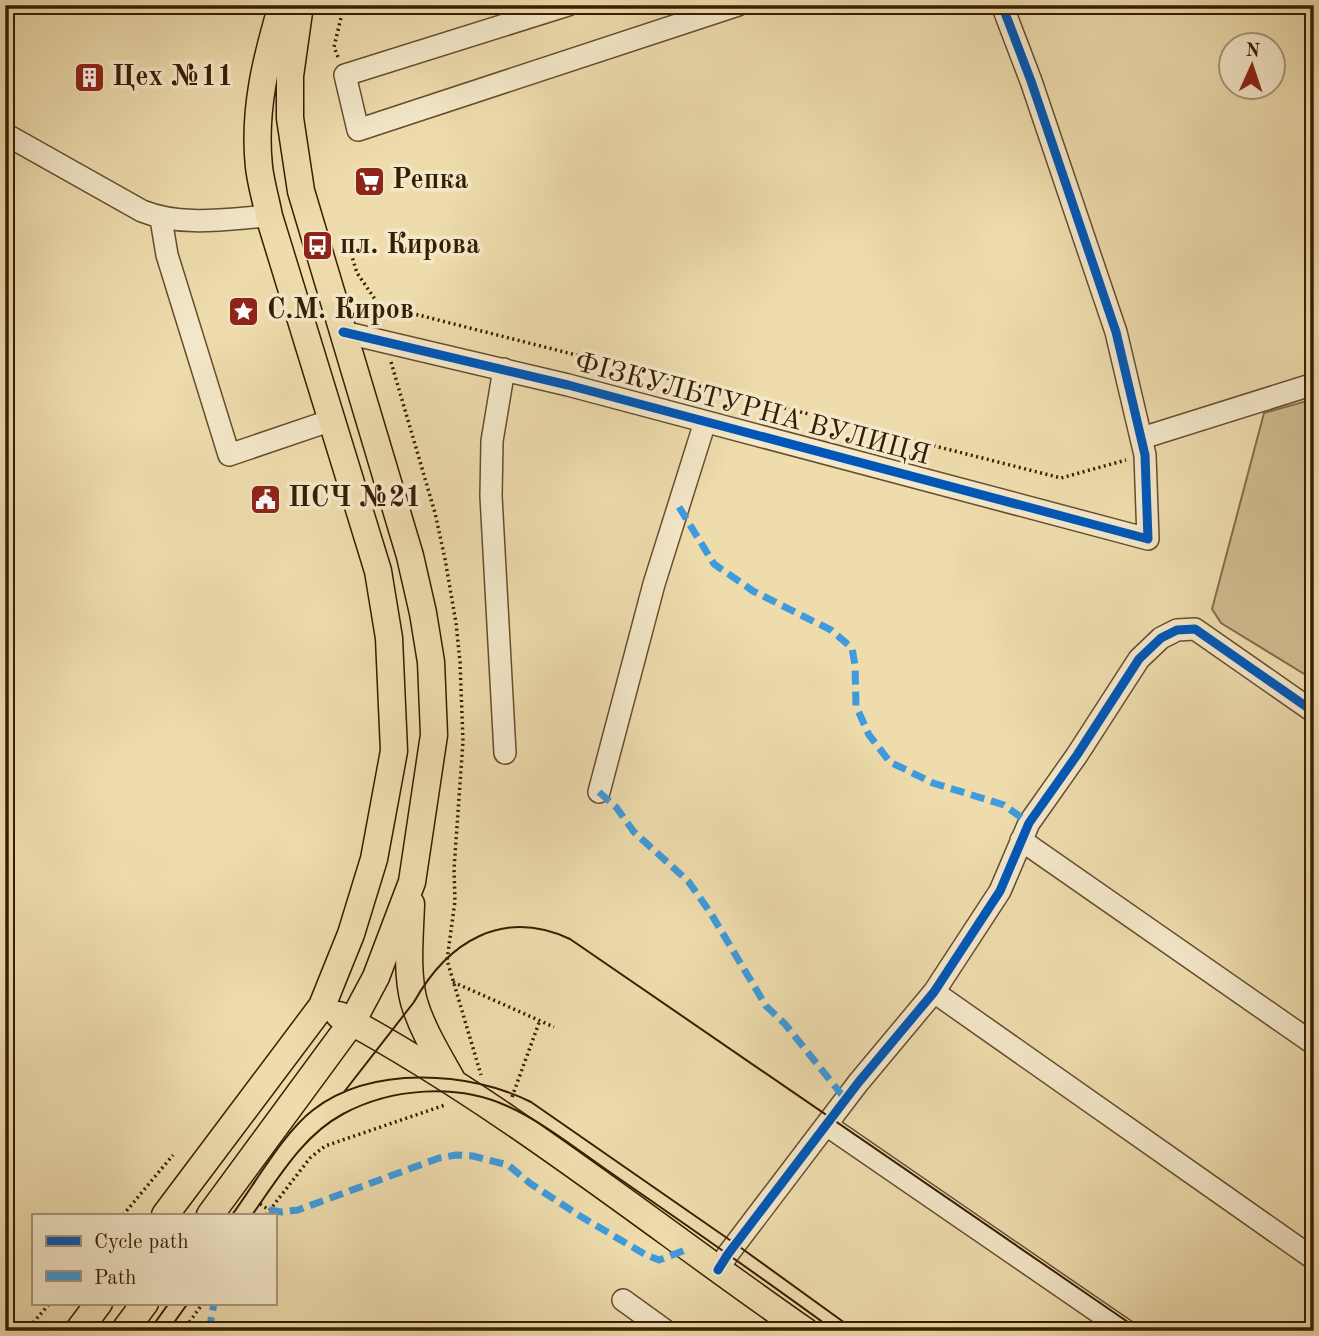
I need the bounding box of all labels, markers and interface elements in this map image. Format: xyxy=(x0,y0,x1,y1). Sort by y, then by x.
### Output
north arrow xyxy=(1218,32,1288,102)
text: N xyxy=(1245,42,1261,61)
building icon: Цех №11 xyxy=(72,61,106,95)
place label: Цех №11 xyxy=(112,63,233,92)
supermarket icon: Репка xyxy=(352,164,386,198)
place label: Репка xyxy=(392,167,468,195)
bus stop icon: пл. Кирова xyxy=(300,229,334,263)
place label: пл. Кирова xyxy=(340,231,480,260)
place icon: С.М. Киров xyxy=(227,294,261,328)
place label: С.М. Киров xyxy=(267,296,414,325)
street label: ФІЗКУЛЬТУРНА ВУЛИЦЯ xyxy=(571,349,933,471)
public building icon: ПСЧ №21 xyxy=(248,482,282,516)
place label: ПСЧ №21 xyxy=(288,484,421,513)
legend xyxy=(32,1214,276,1304)
text: Cycle path xyxy=(94,1232,189,1253)
text: Path xyxy=(94,1268,137,1289)

